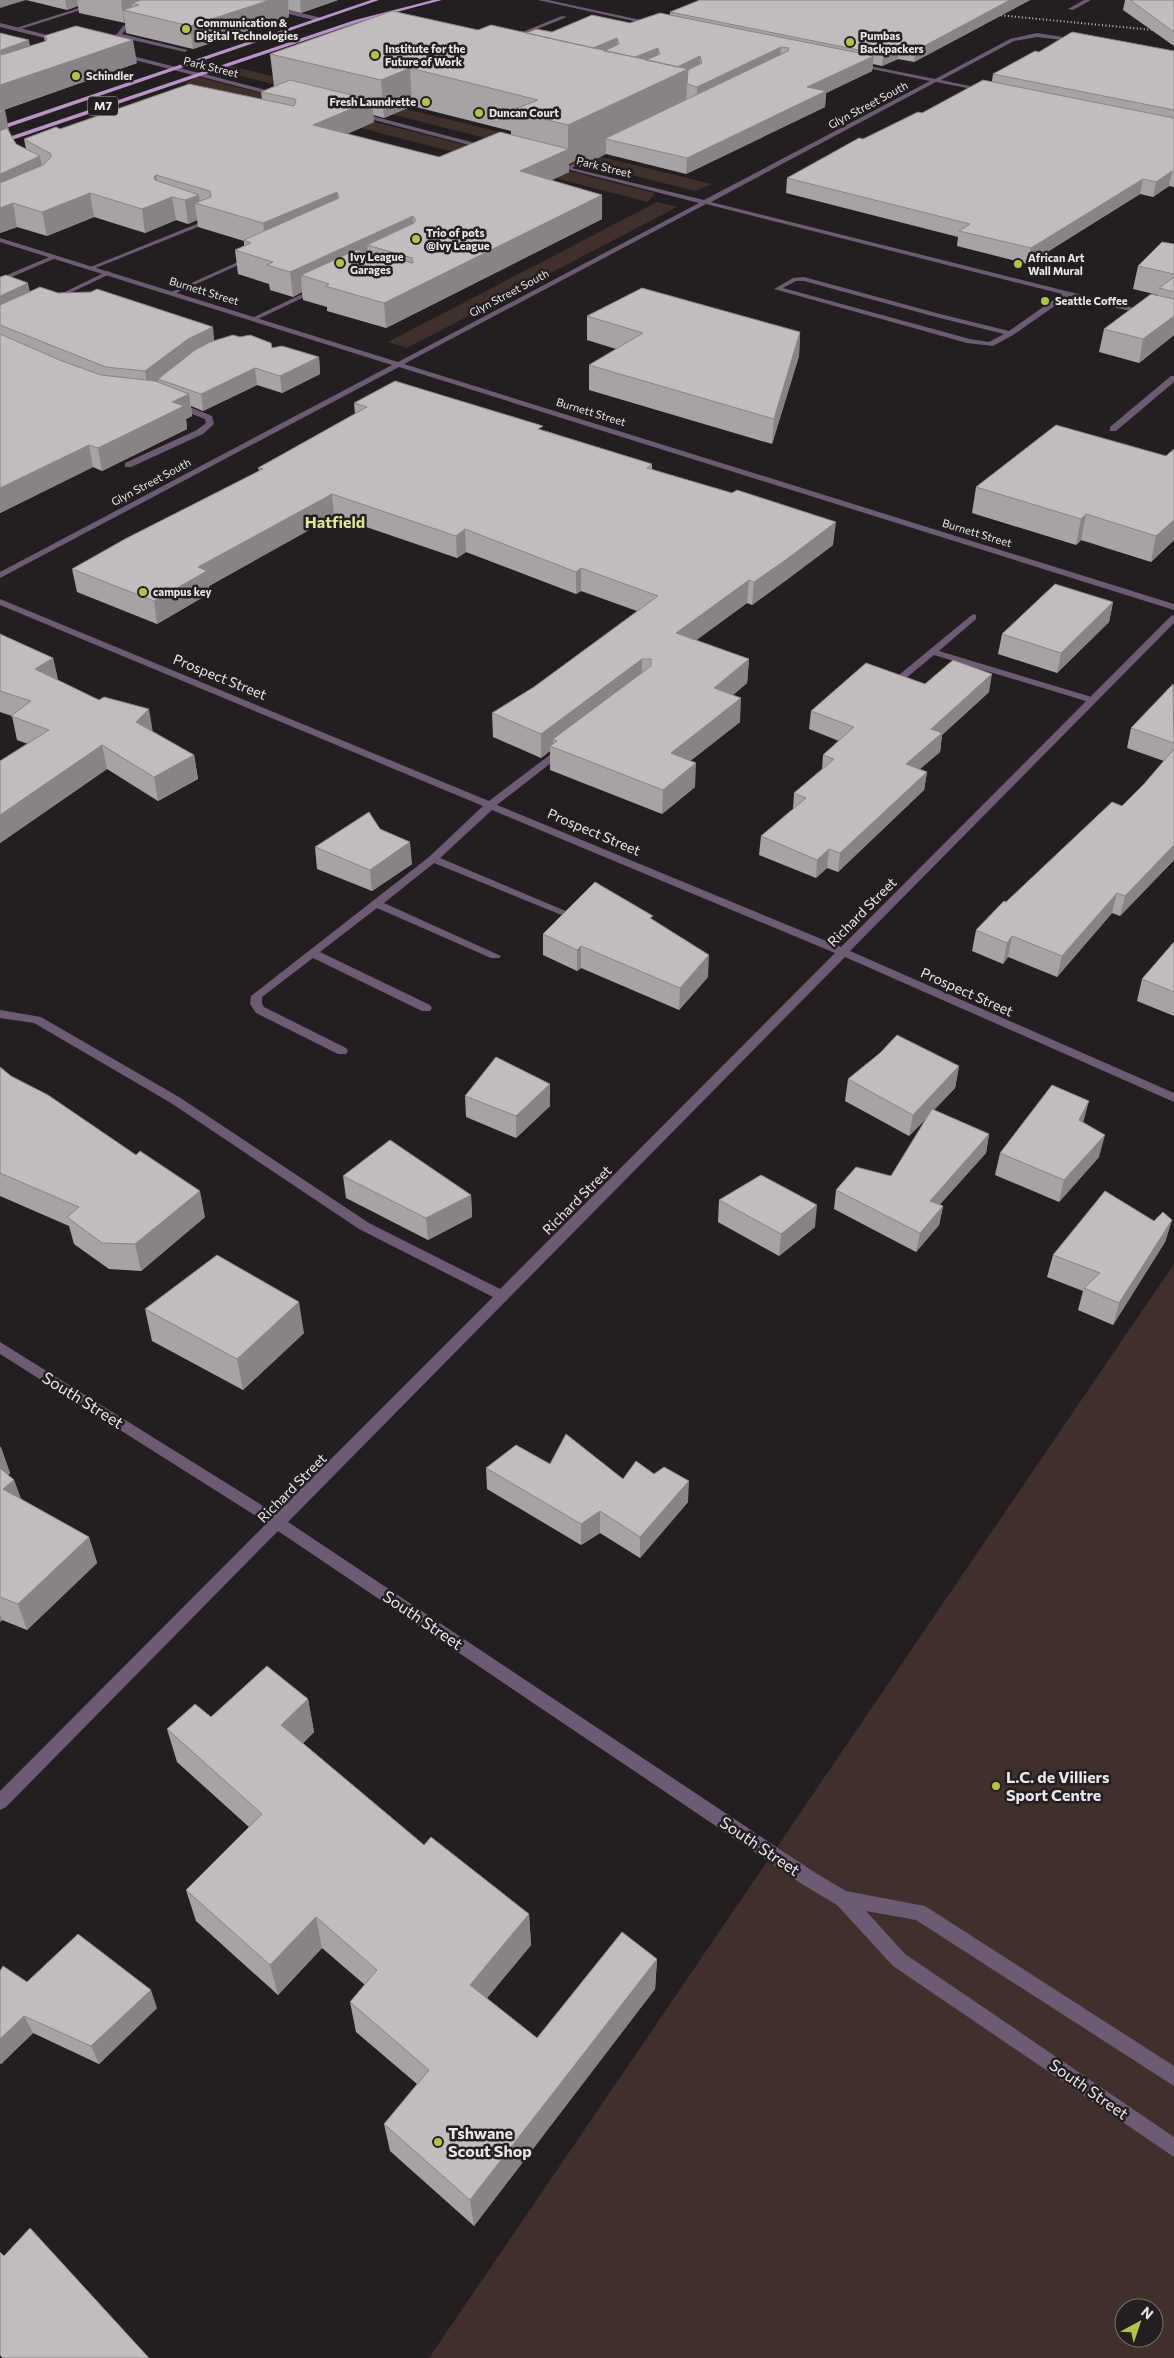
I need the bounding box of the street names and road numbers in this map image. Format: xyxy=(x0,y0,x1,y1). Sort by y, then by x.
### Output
street label: Park Street xyxy=(182,53,240,80)
street label: Glyn Street South xyxy=(826,78,910,131)
road number: M7 xyxy=(88,96,118,115)
street label: Park Street xyxy=(575,153,633,180)
street label: Glyn Street South xyxy=(467,266,551,319)
street label: Burnett Street xyxy=(168,274,241,307)
street label: Burnett Street xyxy=(555,395,628,428)
street label: Glyn Street South xyxy=(109,455,193,508)
street label: Burnett Street xyxy=(941,516,1014,549)
street label: Prospect Street xyxy=(171,650,270,703)
street label: Prospect Street xyxy=(545,804,643,859)
street label: Richard Street xyxy=(823,873,900,950)
street label: Prospect Street xyxy=(918,964,1016,1020)
street label: Richard Street xyxy=(538,1161,615,1238)
street label: South Street xyxy=(39,1367,128,1432)
street label: Richard Street xyxy=(253,1449,330,1526)
street label: South Street xyxy=(380,1586,467,1653)
street label: South Street xyxy=(717,1812,804,1879)
street label: South Street xyxy=(1046,2054,1133,2123)

